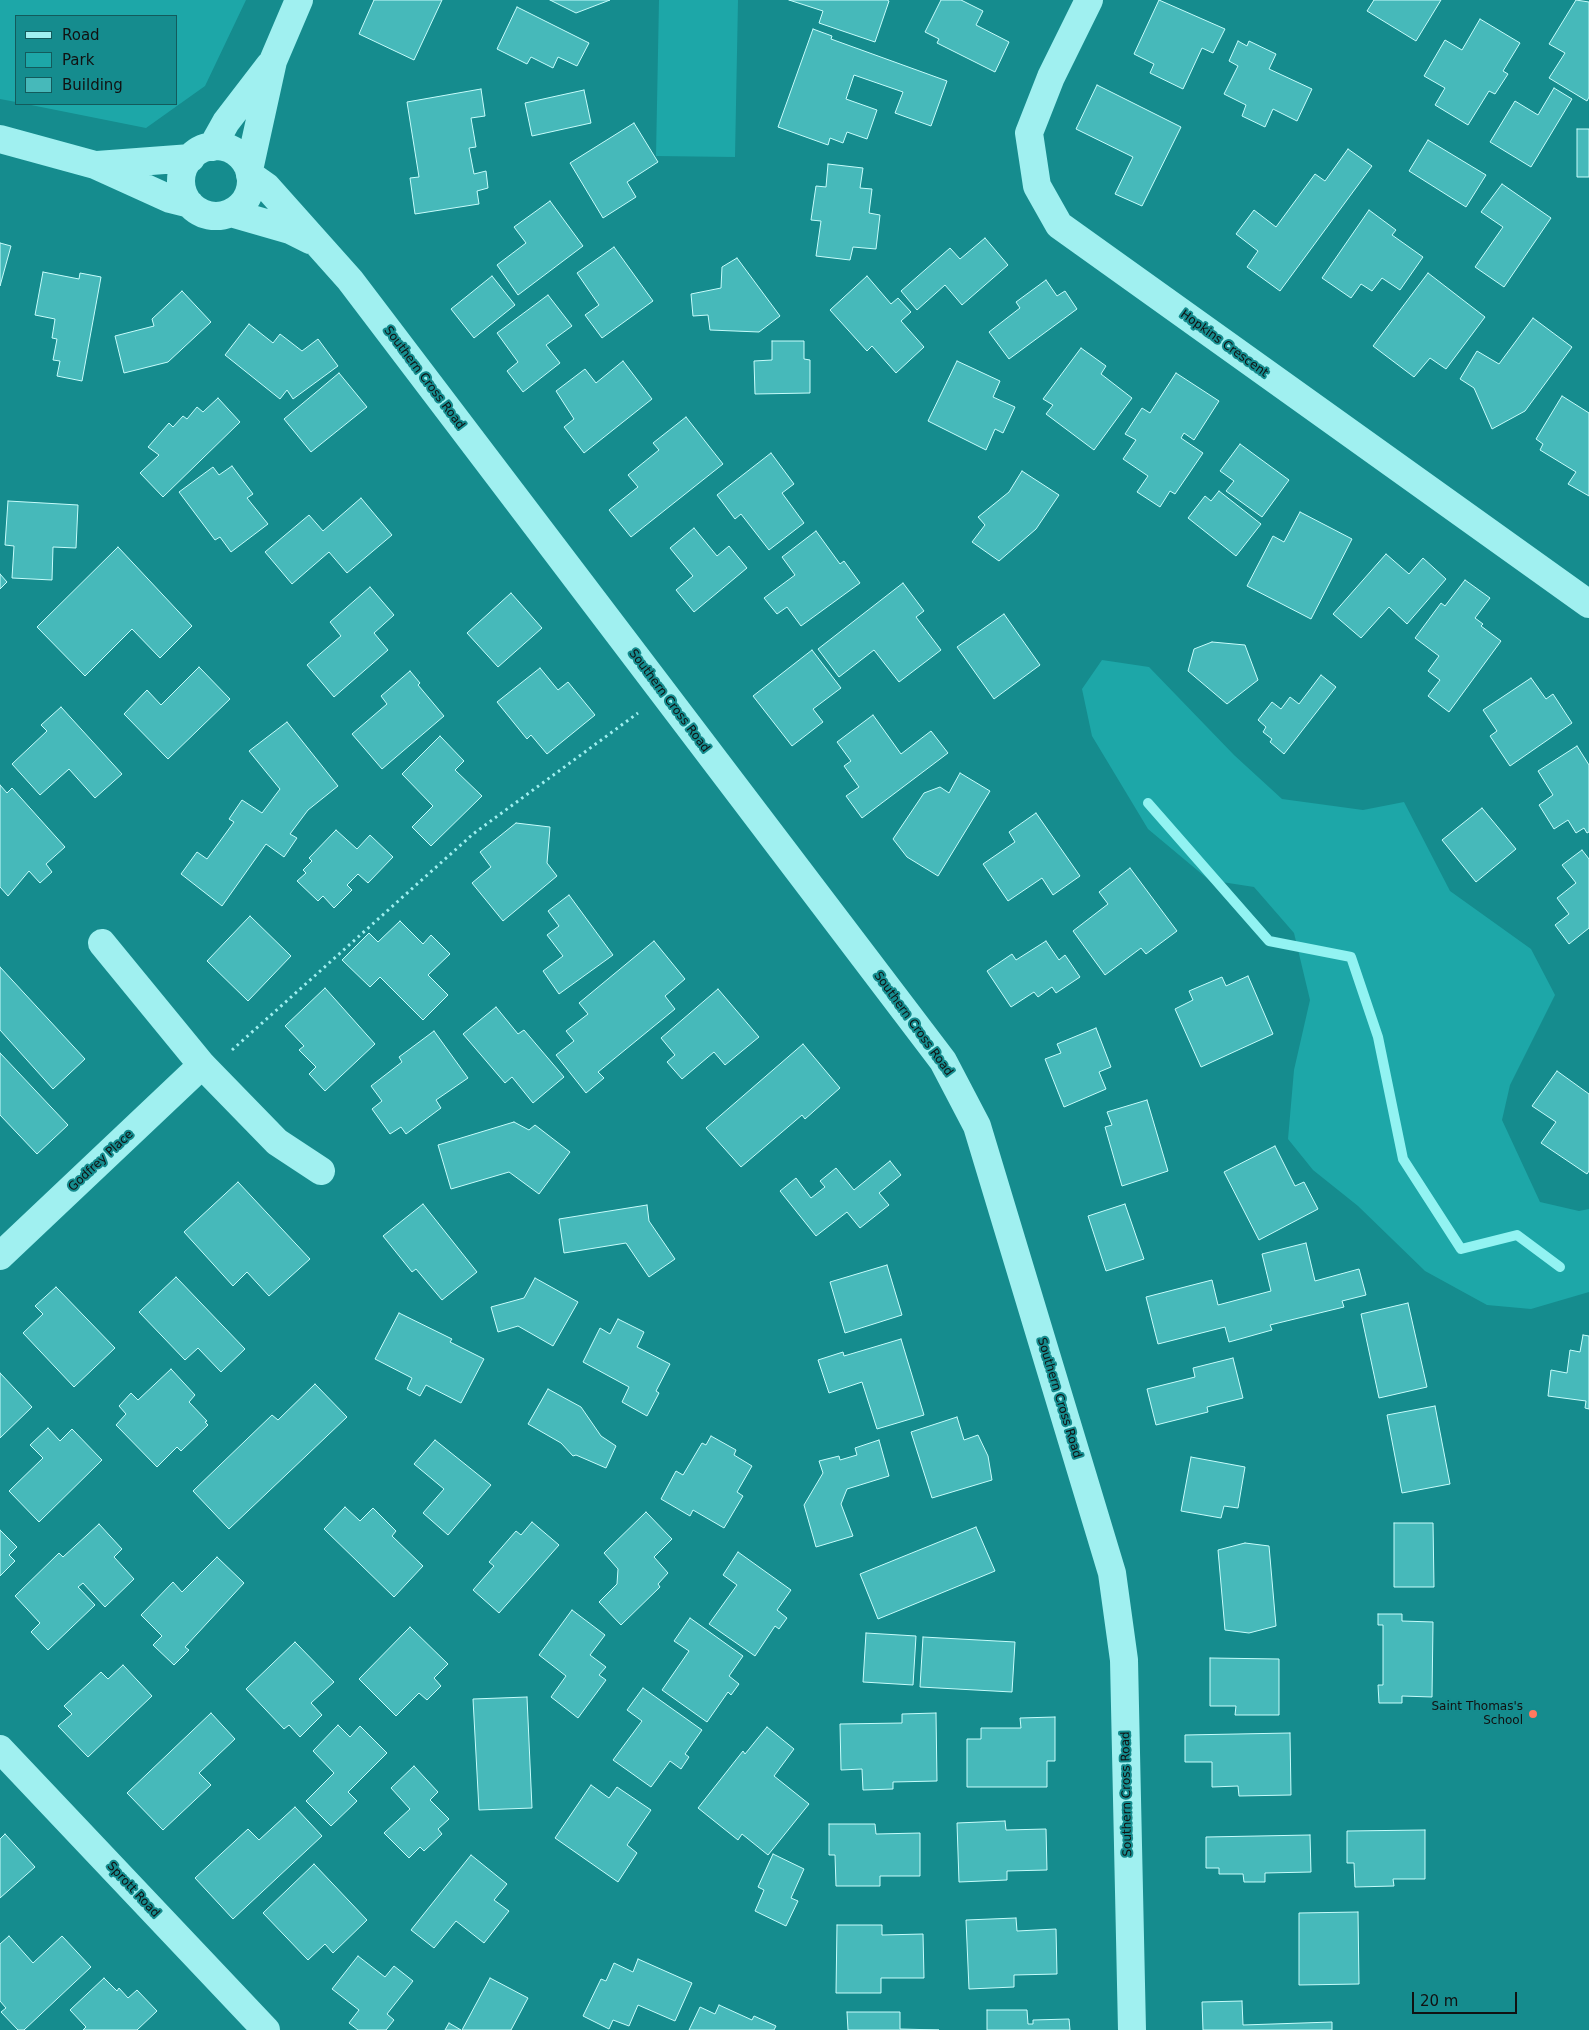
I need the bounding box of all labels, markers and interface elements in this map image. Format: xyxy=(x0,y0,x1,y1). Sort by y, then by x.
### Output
legend xyxy=(15,15,178,105)
text: Road xyxy=(62,26,100,44)
text: Park xyxy=(62,51,94,69)
text: Building xyxy=(62,76,123,94)
street label: Hopkins Crescent xyxy=(1177,307,1271,381)
street label: Southern Cross Road xyxy=(381,324,467,432)
street label: Southern Cross Road xyxy=(626,647,712,755)
street label: Southern Cross Road xyxy=(870,969,956,1079)
street label: Godfrey Place xyxy=(66,1127,136,1195)
street label: Southern Cross Road xyxy=(1034,1336,1084,1460)
place label: Saint Thomas's School xyxy=(1431,1700,1523,1728)
marker: Saint Thomas's School xyxy=(1527,1708,1539,1720)
street label: Southern Cross Road xyxy=(1119,1731,1135,1857)
street label: Sprott Road xyxy=(104,1859,162,1921)
scale bar xyxy=(1414,1982,1519,2014)
text: 20 m xyxy=(1420,1992,1458,2010)

